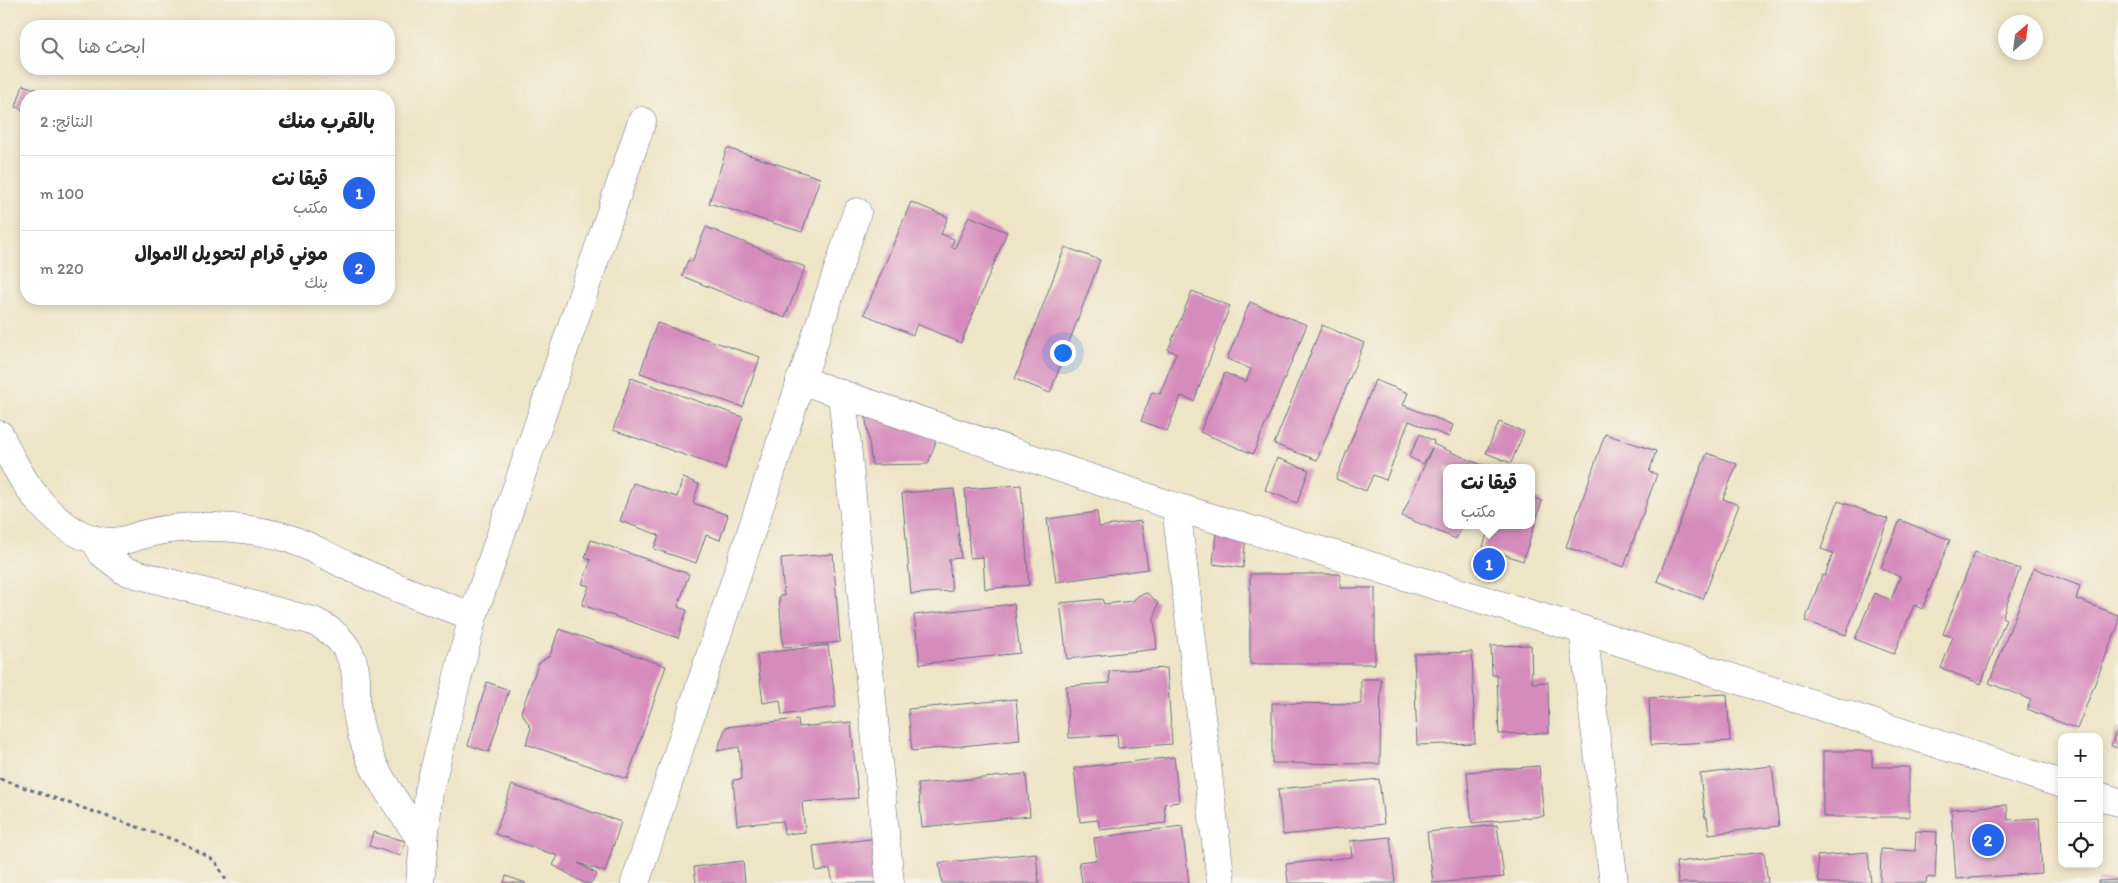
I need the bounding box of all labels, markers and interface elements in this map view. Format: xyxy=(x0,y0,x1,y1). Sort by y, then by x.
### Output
north arrow xyxy=(1998,15,2043,60)
search box xyxy=(20,20,395,75)
icon: search xyxy=(38,34,66,62)
text: ابحث هنا xyxy=(78,35,146,58)
text: بالقرب منك xyxy=(278,108,375,133)
text: النتائج: 2 xyxy=(40,112,93,131)
text: قيقا نت xyxy=(272,167,328,190)
text: 100 m xyxy=(40,184,84,203)
text: 1 xyxy=(355,184,363,203)
text: مكتب xyxy=(293,198,328,217)
text: موني قرام لتحويل الاموال xyxy=(135,242,328,265)
text: 220 m xyxy=(40,259,84,278)
text: 2 xyxy=(355,259,363,278)
text: بنك xyxy=(304,273,328,292)
your location xyxy=(1050,340,1076,366)
popup xyxy=(1443,464,1535,529)
text: قيقا نت xyxy=(1461,471,1517,494)
text: مكتب xyxy=(1461,502,1496,521)
pin: 1 xyxy=(1473,545,1505,583)
map controls xyxy=(2058,733,2103,868)
button: + xyxy=(2058,733,2103,778)
button: − xyxy=(2058,778,2103,823)
pin: 2 xyxy=(1972,821,2004,859)
button: locate xyxy=(2058,823,2103,868)

